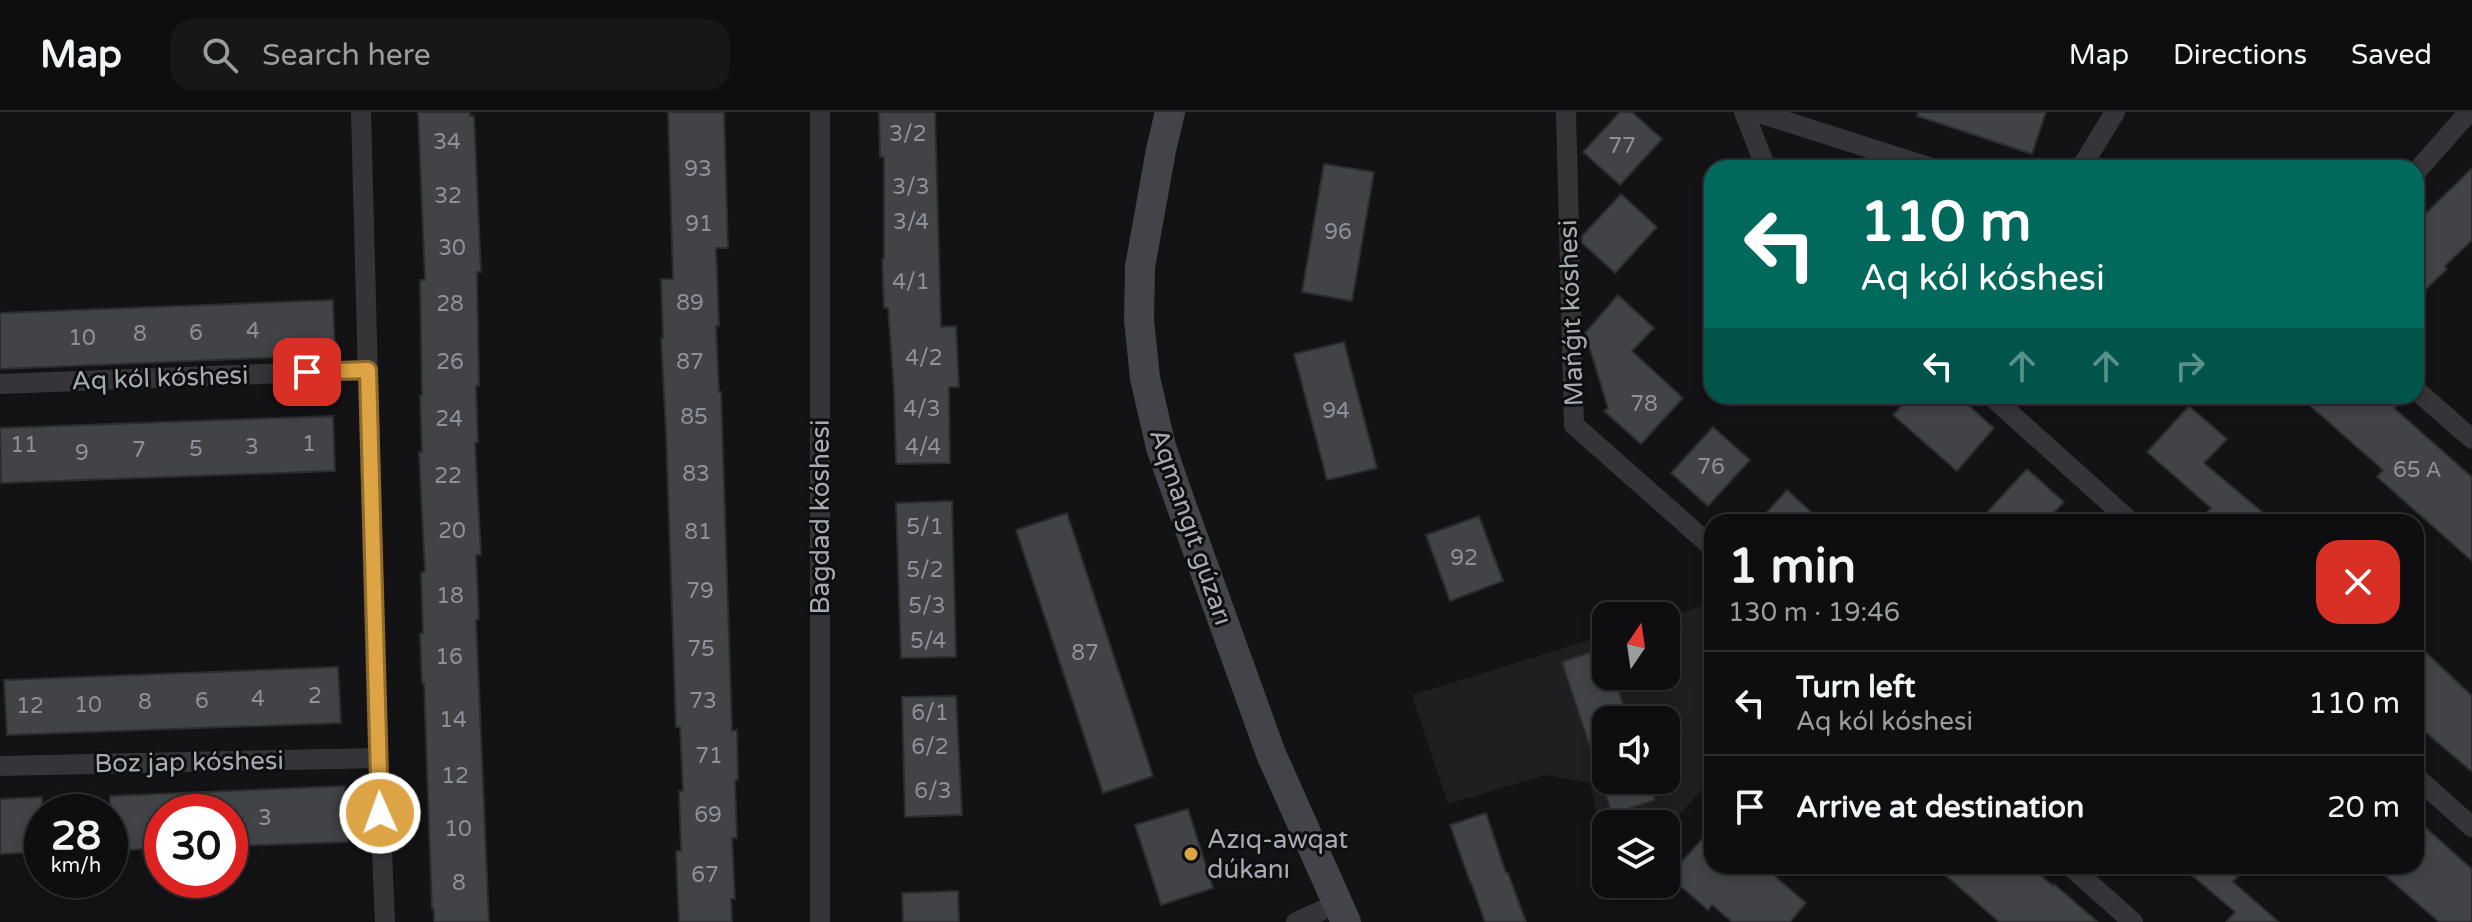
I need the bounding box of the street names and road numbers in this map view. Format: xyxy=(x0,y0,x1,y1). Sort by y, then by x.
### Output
street label: Mańǵıt kóshesi xyxy=(1552,219,1590,407)
street label: Aq kól kóshesi xyxy=(71,359,249,397)
street label: Bagdad kóshesi xyxy=(805,420,836,614)
street label: Aqmangıt gúzarı xyxy=(1143,425,1239,629)
street label: Boz jap kóshesi xyxy=(94,745,284,779)

